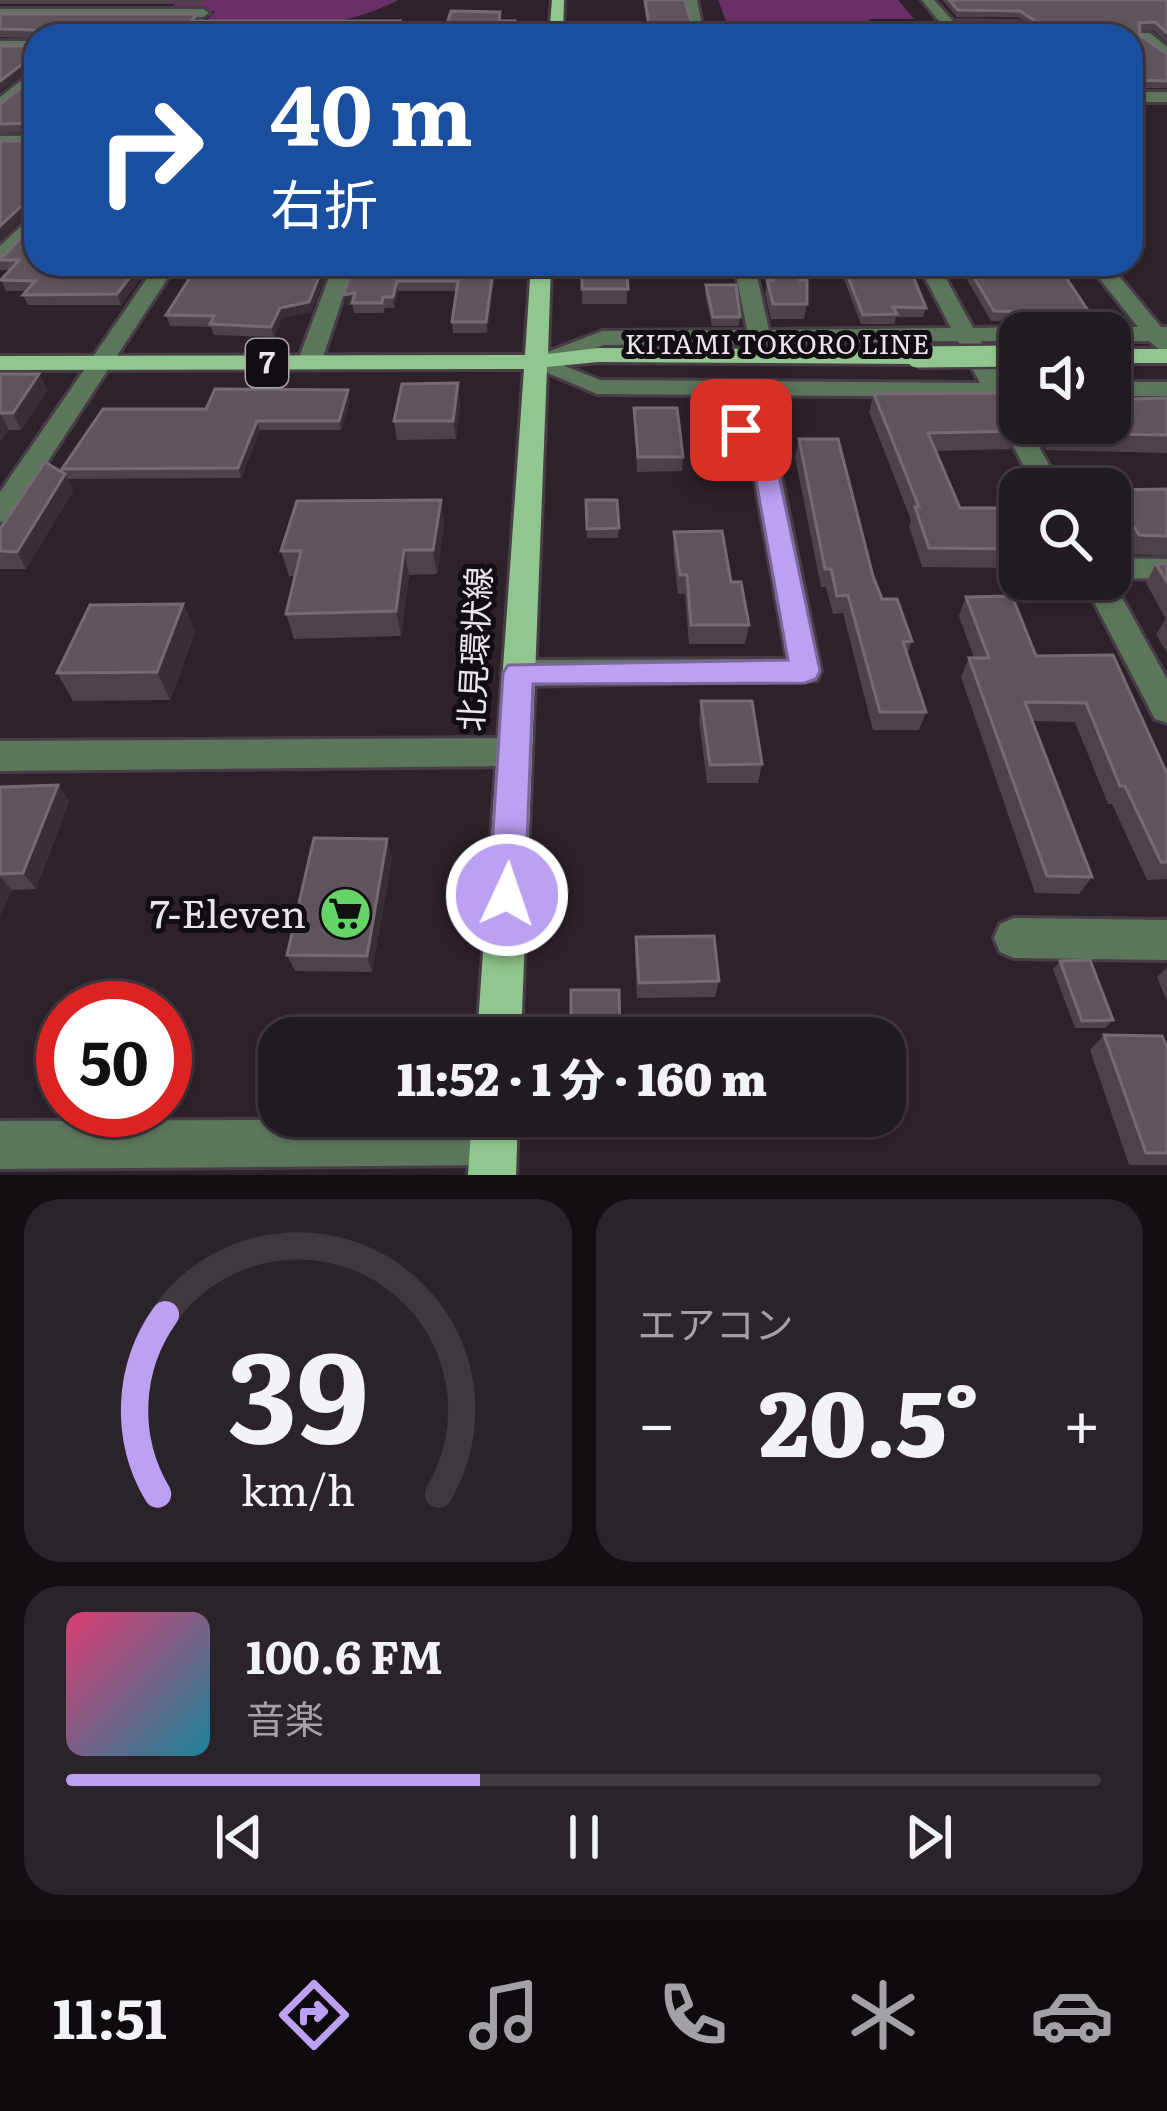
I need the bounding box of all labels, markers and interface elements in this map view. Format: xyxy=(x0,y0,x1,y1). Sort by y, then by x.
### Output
text: 40 m xyxy=(270,47,473,172)
icon: right xyxy=(72,72,228,228)
text: 右折 xyxy=(270,161,378,242)
map controls xyxy=(999,312,1131,600)
button: sound xyxy=(999,312,1131,444)
street label: KITAMI TOKORO LINE xyxy=(625,322,929,362)
road number: 7 xyxy=(246,339,288,387)
pin xyxy=(690,379,792,481)
icon: arrive xyxy=(708,397,774,463)
button: search xyxy=(999,468,1131,600)
street label: 北見環状線 xyxy=(444,565,501,733)
position arrow xyxy=(444,832,570,958)
place label: 7-Eleven xyxy=(150,882,306,940)
supermarket icon: 7-Eleven xyxy=(317,886,373,942)
speed limit sign: 50 xyxy=(36,981,192,1137)
text: 11:52 · 1 分 · 160 m xyxy=(397,1043,767,1110)
text: エアコン xyxy=(638,1293,794,1351)
text: 39 xyxy=(227,1296,368,1481)
text: 20.5° xyxy=(759,1351,980,1485)
text: − xyxy=(638,1370,676,1468)
text: + xyxy=(1063,1370,1101,1468)
text: km/h xyxy=(241,1455,355,1518)
text: 100.6 FM xyxy=(246,1621,443,1688)
text: 音楽 xyxy=(246,1688,324,1746)
icon: previous xyxy=(206,1804,272,1870)
icon: pause xyxy=(551,1804,617,1870)
icon: next xyxy=(896,1804,962,1870)
icon: directions xyxy=(272,1973,356,2057)
icon: music xyxy=(462,1973,546,2057)
icon: phone xyxy=(651,1973,735,2057)
icon: climate xyxy=(841,1973,925,2057)
icon: car xyxy=(1030,1973,1114,2057)
text: 11:51 xyxy=(53,1975,167,2056)

